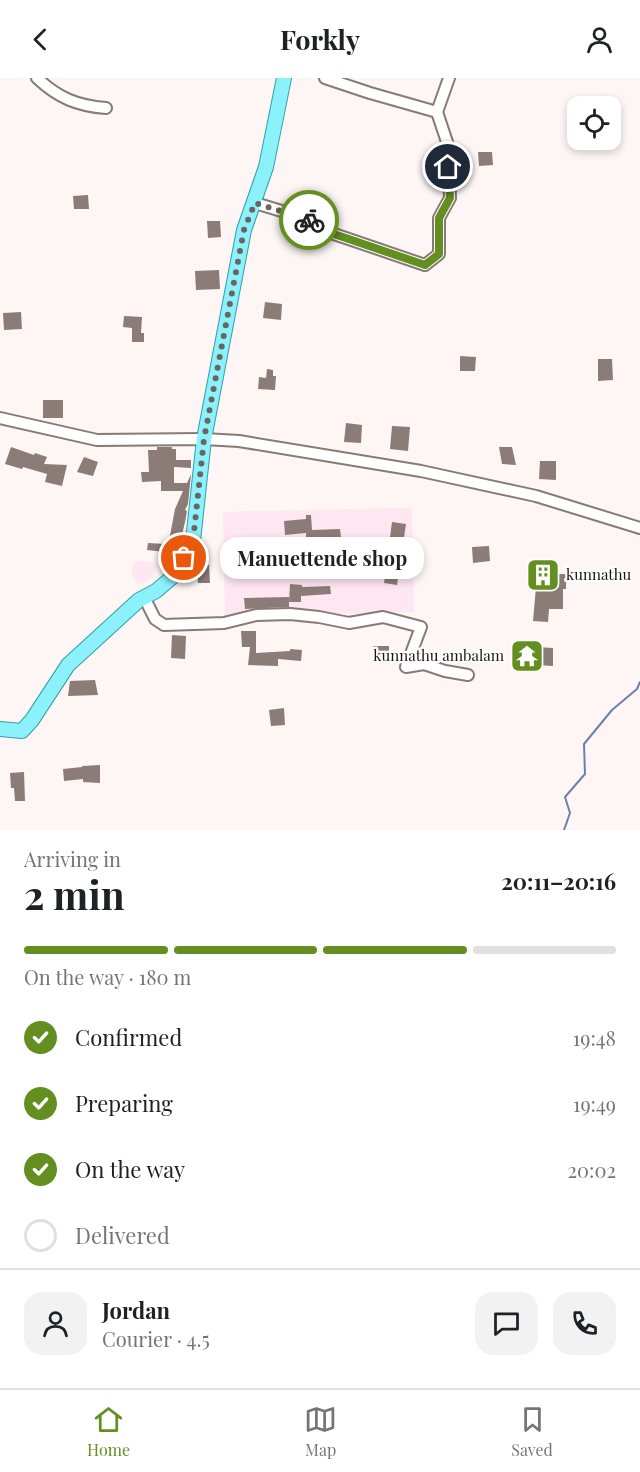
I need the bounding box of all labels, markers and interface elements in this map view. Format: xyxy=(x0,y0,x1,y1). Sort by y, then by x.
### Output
text: Forkly xyxy=(280,21,360,57)
icon: back xyxy=(24,23,57,56)
icon: person xyxy=(583,23,616,56)
map controls xyxy=(567,96,621,150)
button: locate xyxy=(567,96,621,150)
pin xyxy=(422,141,473,192)
icon: home xyxy=(431,150,464,183)
courier xyxy=(279,190,339,250)
icon: bike xyxy=(293,204,326,237)
pin xyxy=(158,532,209,583)
callout: Manuettende shop xyxy=(220,537,424,579)
icon: bag xyxy=(167,541,200,574)
text: Manuettende shop xyxy=(237,544,407,571)
building icon: kunnathu xyxy=(525,557,561,593)
place label: kunnathu xyxy=(566,564,631,584)
temple icon: kunnathu ambalam xyxy=(509,638,545,674)
place label: kunnathu ambalam xyxy=(373,645,505,665)
text: Arriving in xyxy=(24,845,121,872)
text: 20:11–20:16 xyxy=(501,866,616,896)
text: 2 min xyxy=(24,868,125,920)
text: On the way · 180 m xyxy=(24,963,191,990)
icon: check xyxy=(24,1021,57,1054)
text: Confirmed xyxy=(75,1022,182,1052)
text: 19:48 xyxy=(573,1024,616,1051)
icon: check xyxy=(24,1087,57,1120)
text: Preparing xyxy=(75,1088,173,1118)
text: 19:49 xyxy=(573,1090,616,1117)
icon: check xyxy=(24,1153,57,1186)
text: On the way xyxy=(75,1154,185,1184)
text: 20:02 xyxy=(568,1156,616,1183)
text: Delivered xyxy=(75,1220,170,1250)
button: person xyxy=(24,1292,87,1355)
button: chat xyxy=(475,1292,538,1355)
button: phone xyxy=(553,1292,616,1355)
text: Jordan xyxy=(102,1295,170,1325)
text: Courier · 4.5 xyxy=(102,1325,210,1352)
tab: Home xyxy=(87,1403,130,1460)
tab: Map xyxy=(304,1403,337,1460)
tab: Saved xyxy=(511,1403,553,1460)

